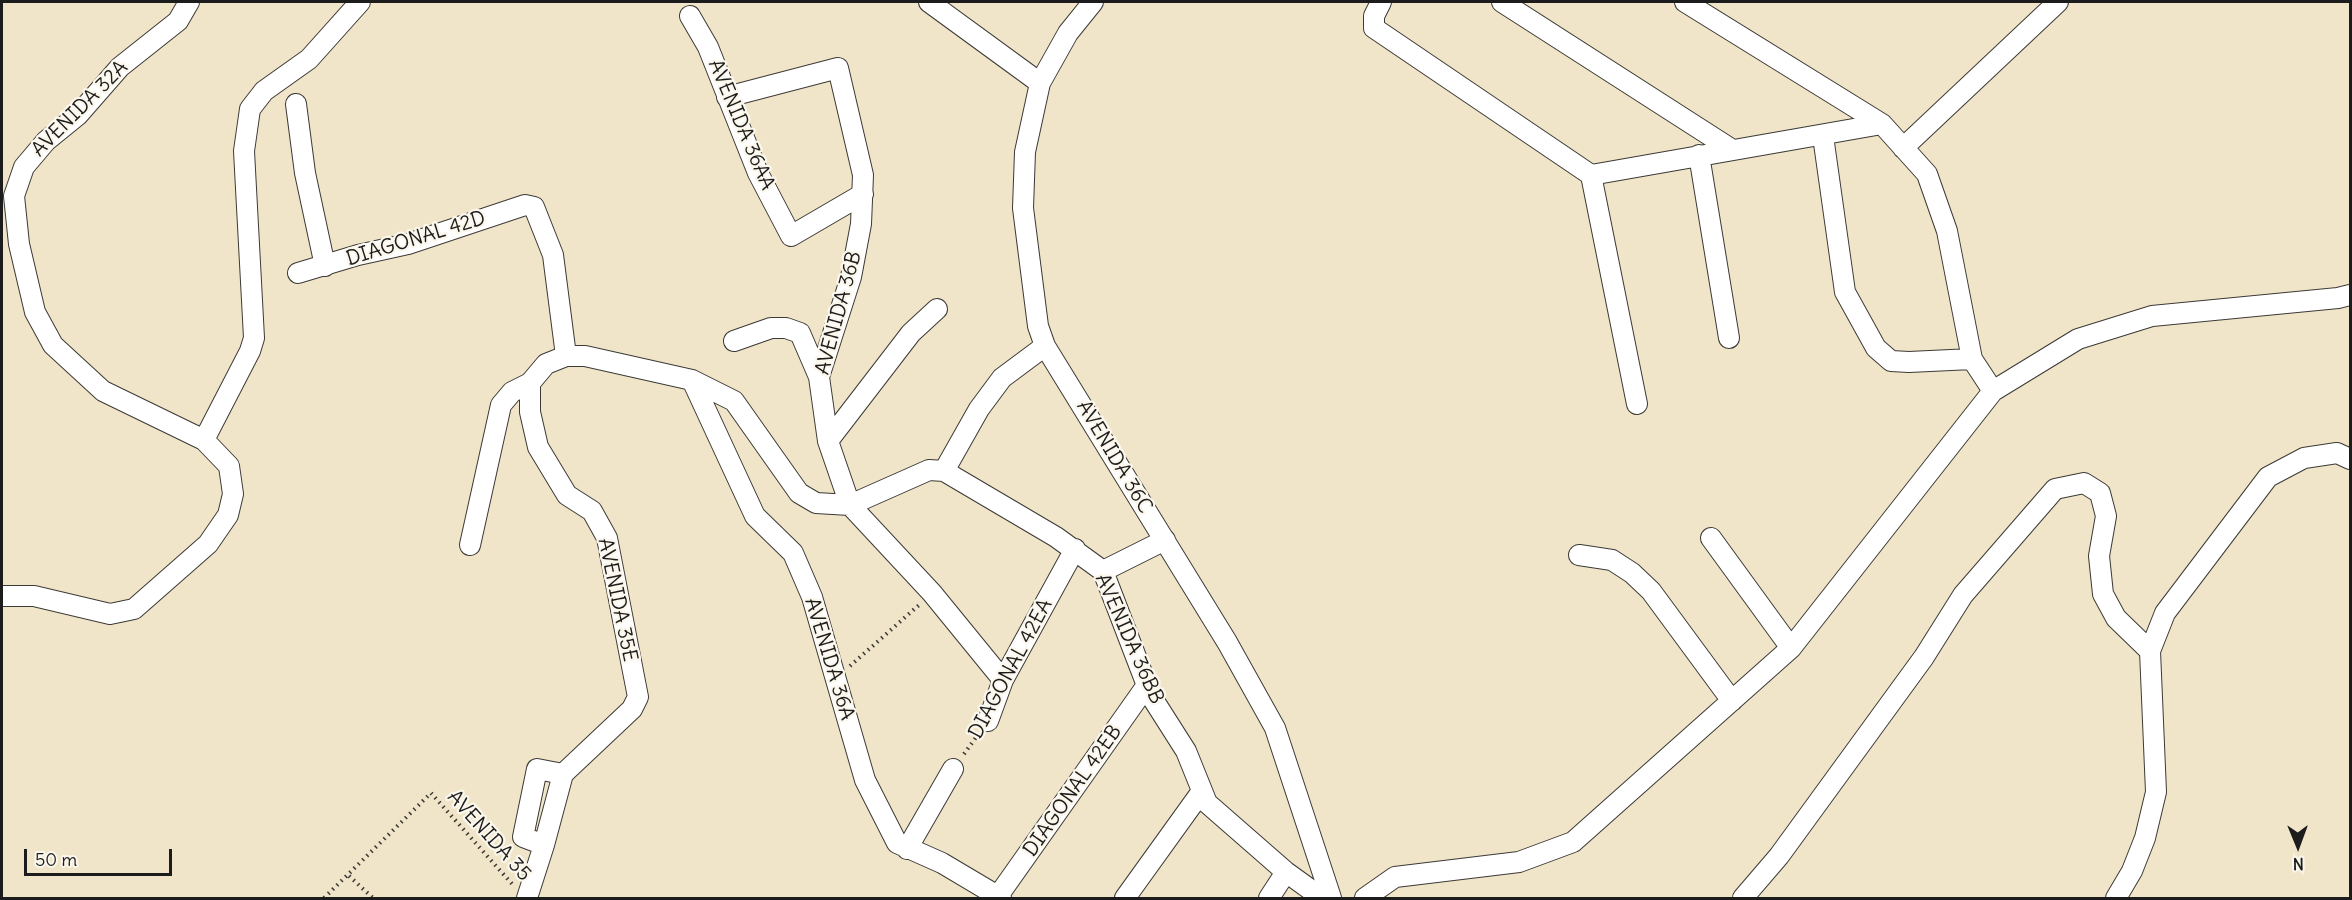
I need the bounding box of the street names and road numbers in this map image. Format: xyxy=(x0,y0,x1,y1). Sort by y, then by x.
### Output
street label: AVENIDA 32A xyxy=(27,56,133,162)
street label: AVENIDA 36AA xyxy=(703,56,779,194)
street label: DIAGONAL 42D xyxy=(344,206,488,272)
street label: AVENIDA 36B xyxy=(811,249,867,377)
street label: AVENIDA 36C xyxy=(1071,396,1157,518)
street label: AVENIDA 35E xyxy=(592,536,642,664)
street label: AVENIDA 36BB xyxy=(1090,570,1168,708)
street label: AVENIDA 36A xyxy=(799,595,859,723)
street label: DIAGONAL 42EA xyxy=(964,595,1058,743)
street label: DIAGONAL 42EB xyxy=(1019,721,1127,861)
street label: AVENIDA 35 xyxy=(442,786,536,886)

